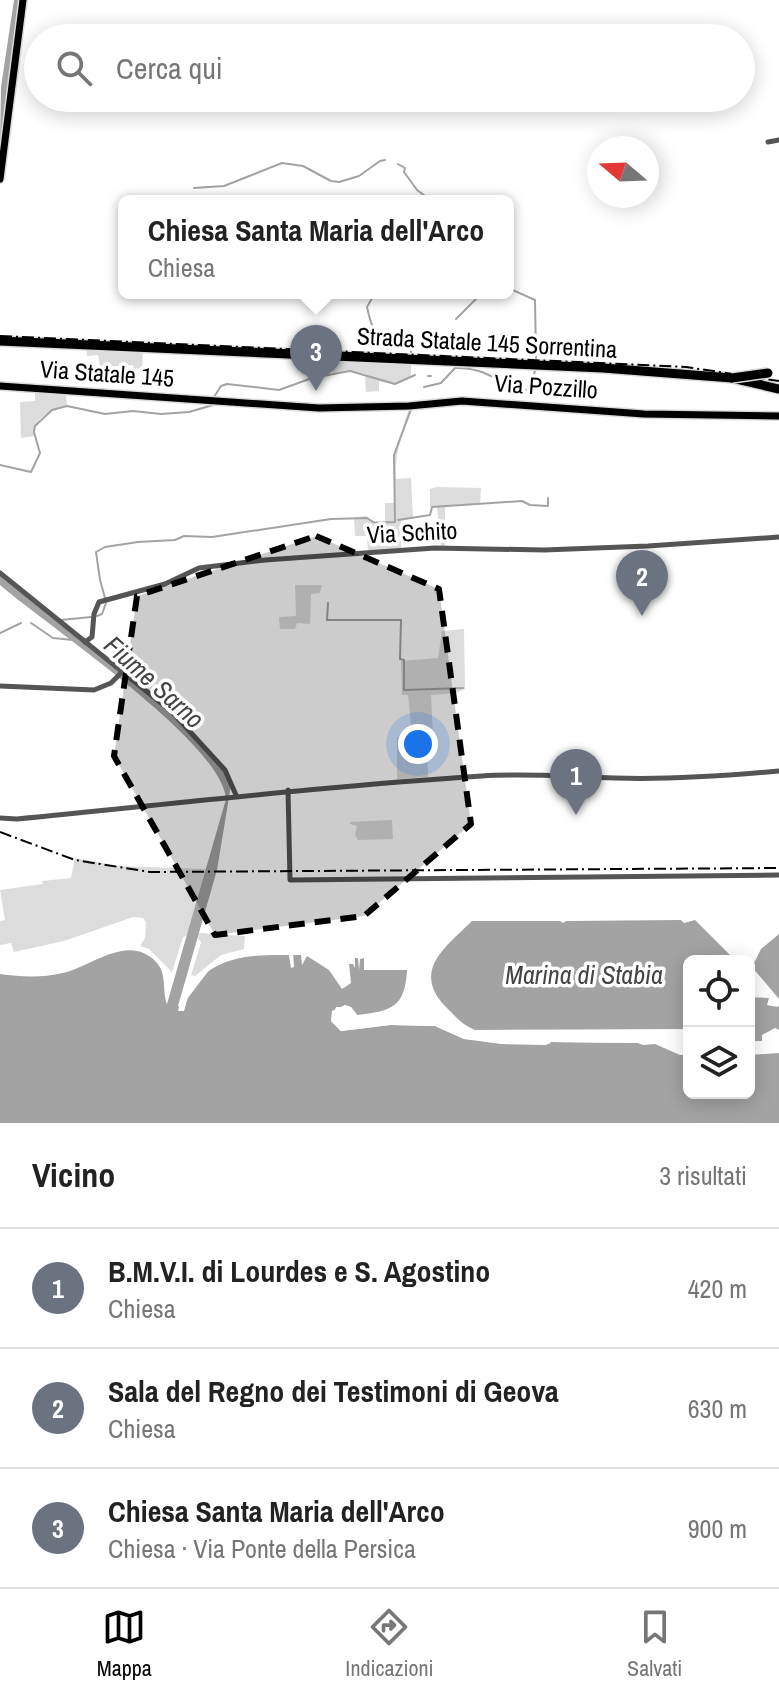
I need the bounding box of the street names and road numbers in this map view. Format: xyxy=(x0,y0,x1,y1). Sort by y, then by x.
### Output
street label: Strada Statale 145 Sorrentina xyxy=(356,319,618,365)
street label: Via Statale 145 xyxy=(39,352,175,394)
street label: Via Pozzillo xyxy=(493,366,599,406)
street label: Via Schito xyxy=(366,514,458,550)

